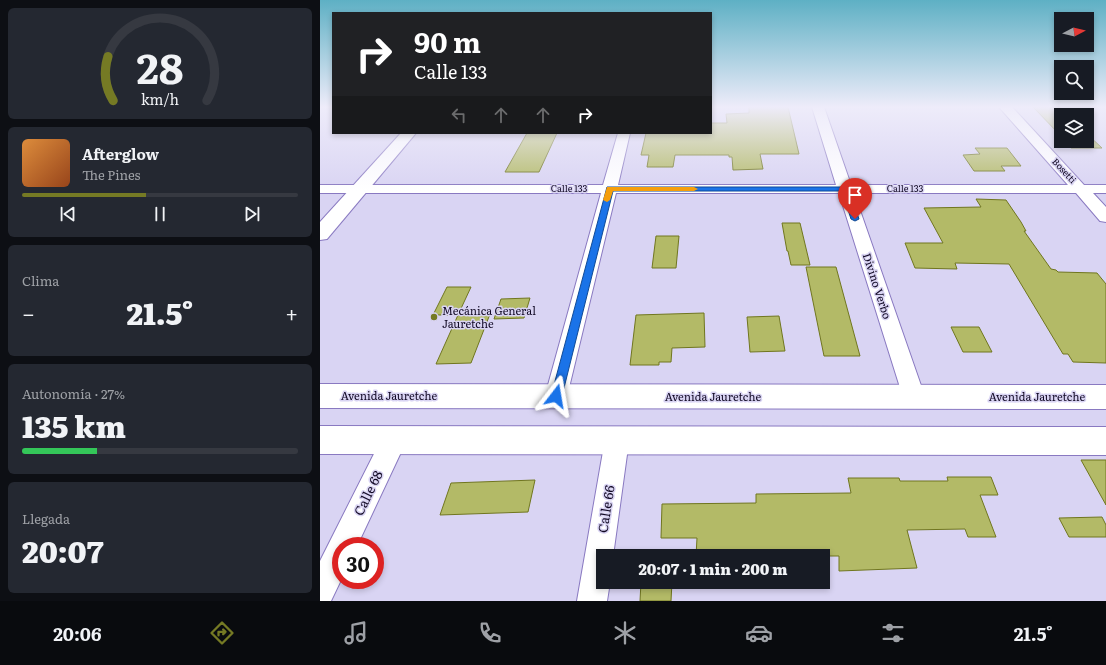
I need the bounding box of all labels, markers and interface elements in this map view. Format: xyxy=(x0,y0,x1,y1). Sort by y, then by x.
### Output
north arrow xyxy=(1054,12,1094,52)
map controls xyxy=(1054,12,1094,148)
text: 90 m xyxy=(414,20,481,62)
icon: right xyxy=(348,28,400,80)
text: 28 xyxy=(137,35,183,97)
text: Calle 133 xyxy=(414,58,487,85)
button: search xyxy=(1054,60,1094,100)
text: km/h xyxy=(141,88,180,109)
icon: left xyxy=(448,104,470,126)
icon: ahead xyxy=(490,104,512,126)
icon: ahead xyxy=(532,104,554,126)
icon: right xyxy=(574,104,596,126)
button: layers xyxy=(1054,108,1094,148)
text: Afterglow xyxy=(82,142,159,165)
street label: Bosetti xyxy=(1049,155,1080,186)
text: The Pines xyxy=(82,165,140,184)
pin xyxy=(838,178,872,219)
street label: Calle 133 xyxy=(551,181,587,195)
street label: Calle 133 xyxy=(887,181,923,195)
icon: arrive xyxy=(844,184,866,206)
icon: previous xyxy=(57,203,79,225)
icon: pause xyxy=(149,203,171,225)
icon: next xyxy=(241,203,263,225)
street label: Divino Verbo xyxy=(860,251,896,321)
text: Clima xyxy=(22,271,59,290)
text: 21.5° xyxy=(127,290,193,334)
text: − xyxy=(22,296,35,329)
text: + xyxy=(285,296,298,329)
place label: Mecánica General Jauretche xyxy=(442,302,536,331)
marker: Mecánica General Jauretche xyxy=(429,312,439,322)
position arrow xyxy=(535,375,577,417)
text: Autonomía · 27% xyxy=(22,384,125,403)
street label: Avenida Jauretche xyxy=(341,387,437,403)
street label: Avenida Jauretche xyxy=(665,388,761,404)
street label: Avenida Jauretche xyxy=(989,388,1085,404)
text: 135 km xyxy=(22,403,126,447)
street label: Calle 68 xyxy=(348,467,387,519)
street label: Calle 66 xyxy=(592,484,619,534)
text: Llegada xyxy=(22,509,70,528)
text: 20:07 xyxy=(22,528,103,572)
speed limit sign: 30 xyxy=(332,537,384,589)
text: 20:07 · 1 min · 200 m xyxy=(638,557,788,580)
icon: directions xyxy=(208,619,236,647)
icon: music xyxy=(342,619,370,647)
icon: phone xyxy=(476,619,504,647)
icon: climate xyxy=(611,619,639,647)
icon: car xyxy=(745,619,773,647)
icon: filters xyxy=(879,619,907,647)
text: 20:06 xyxy=(53,620,101,647)
text: 21.5° xyxy=(1014,620,1053,647)

